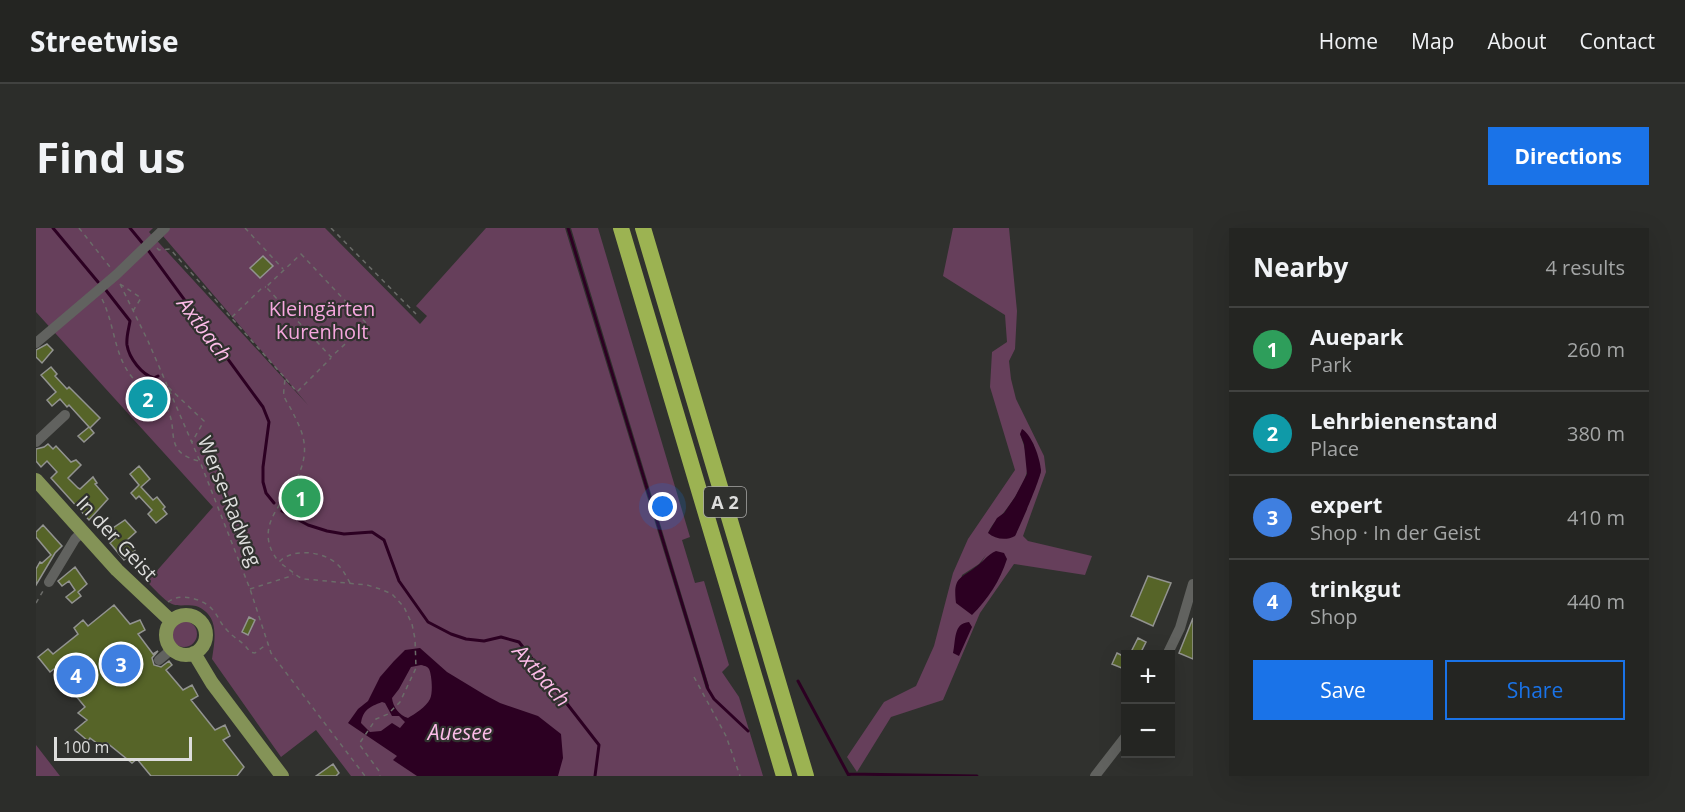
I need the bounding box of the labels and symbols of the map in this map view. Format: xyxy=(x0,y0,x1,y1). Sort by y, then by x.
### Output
water label: Axtbach xyxy=(170,289,239,367)
park label: Kleingärten Kurenholt xyxy=(269,295,375,345)
pin: 2 xyxy=(128,376,168,422)
street label: Werse-Radweg xyxy=(192,432,268,570)
pin: 1 xyxy=(282,476,320,520)
road number: A 2 xyxy=(704,487,746,517)
street label: In der Geist xyxy=(71,490,163,586)
your location xyxy=(648,492,677,521)
water label: Axtbach xyxy=(506,636,577,712)
pin: 3 xyxy=(102,642,140,686)
pin: 4 xyxy=(56,652,96,698)
water label: Auesee xyxy=(426,718,492,746)
scale bar xyxy=(54,734,192,762)

